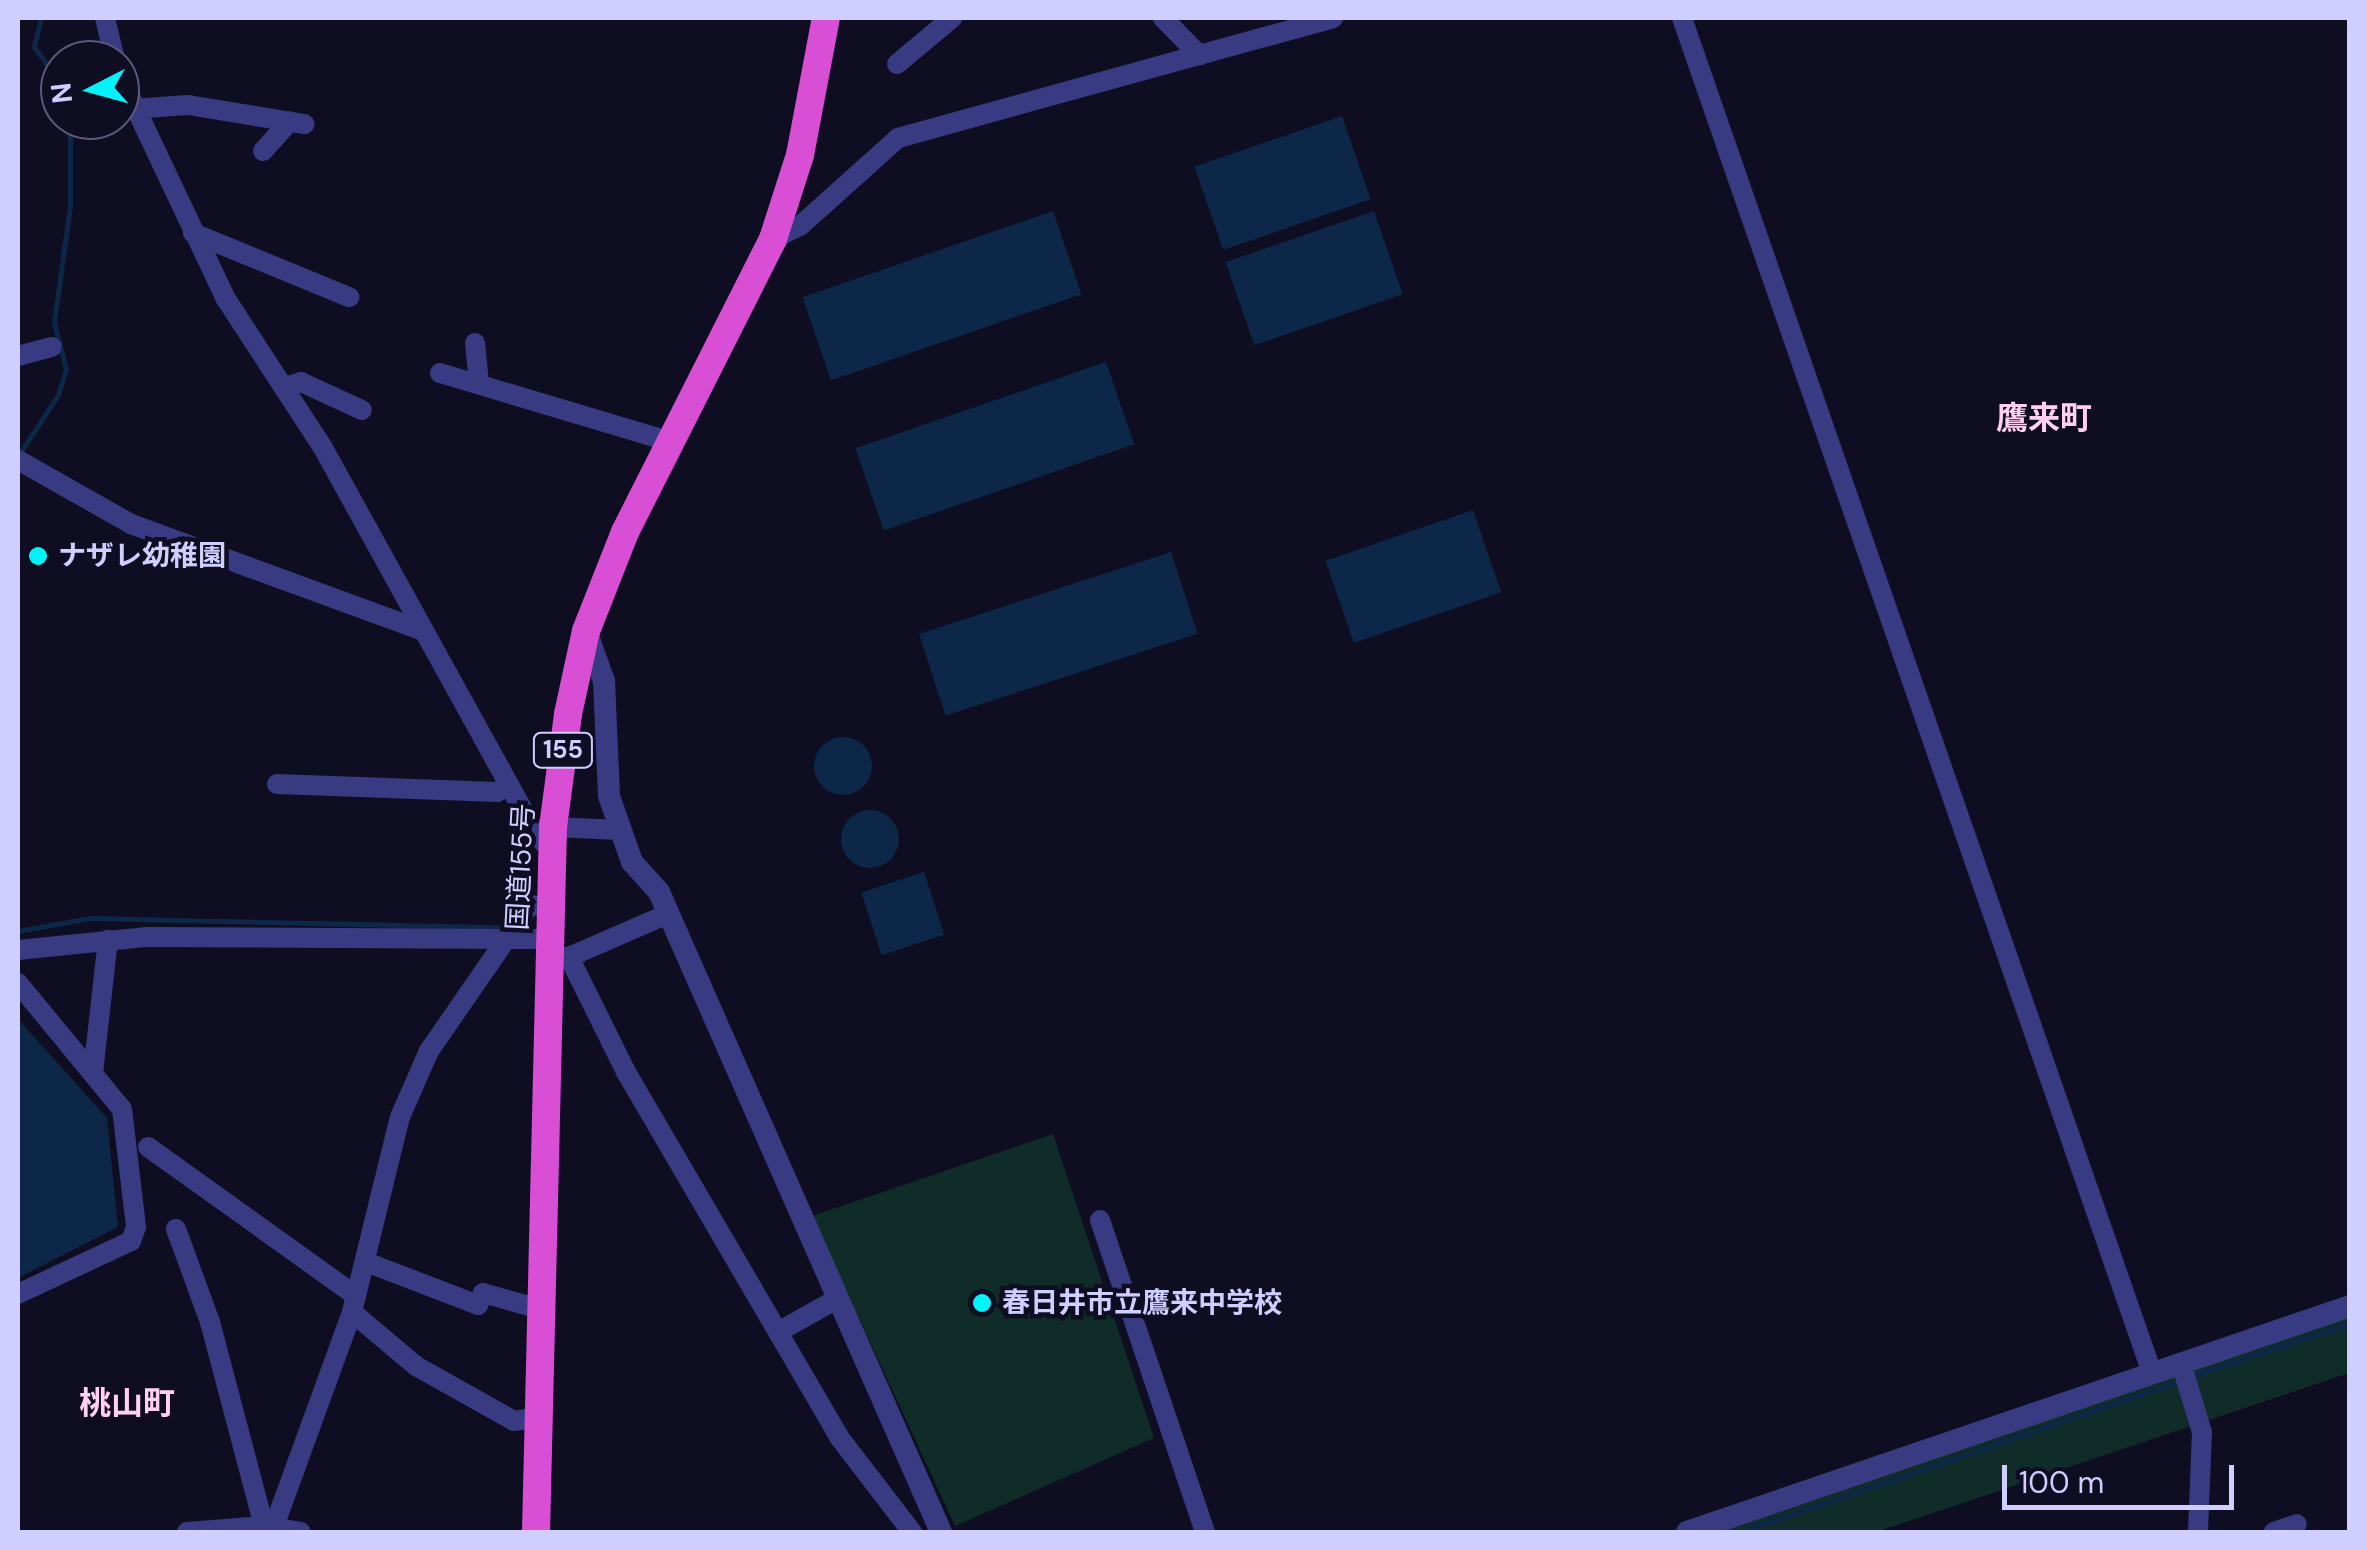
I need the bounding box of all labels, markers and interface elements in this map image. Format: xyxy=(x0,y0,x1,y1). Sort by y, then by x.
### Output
north arrow xyxy=(40,40,140,140)
text: N xyxy=(42,81,81,105)
district label: 鷹来町 xyxy=(1996,399,2092,437)
place label: ナザレ幼稚園 xyxy=(58,539,226,573)
marker: ナザレ幼稚園 xyxy=(27,545,49,567)
road number: 155 xyxy=(530,730,596,770)
street label: 国道155号 xyxy=(501,803,541,931)
place label: 春日井市立鷹来中学校 xyxy=(1002,1286,1282,1320)
marker: 春日井市立鷹来中学校 xyxy=(971,1292,993,1314)
district label: 桃山町 xyxy=(79,1384,175,1422)
scale bar xyxy=(2007,1445,2240,1507)
text: 100 m xyxy=(2019,1463,2104,1502)

